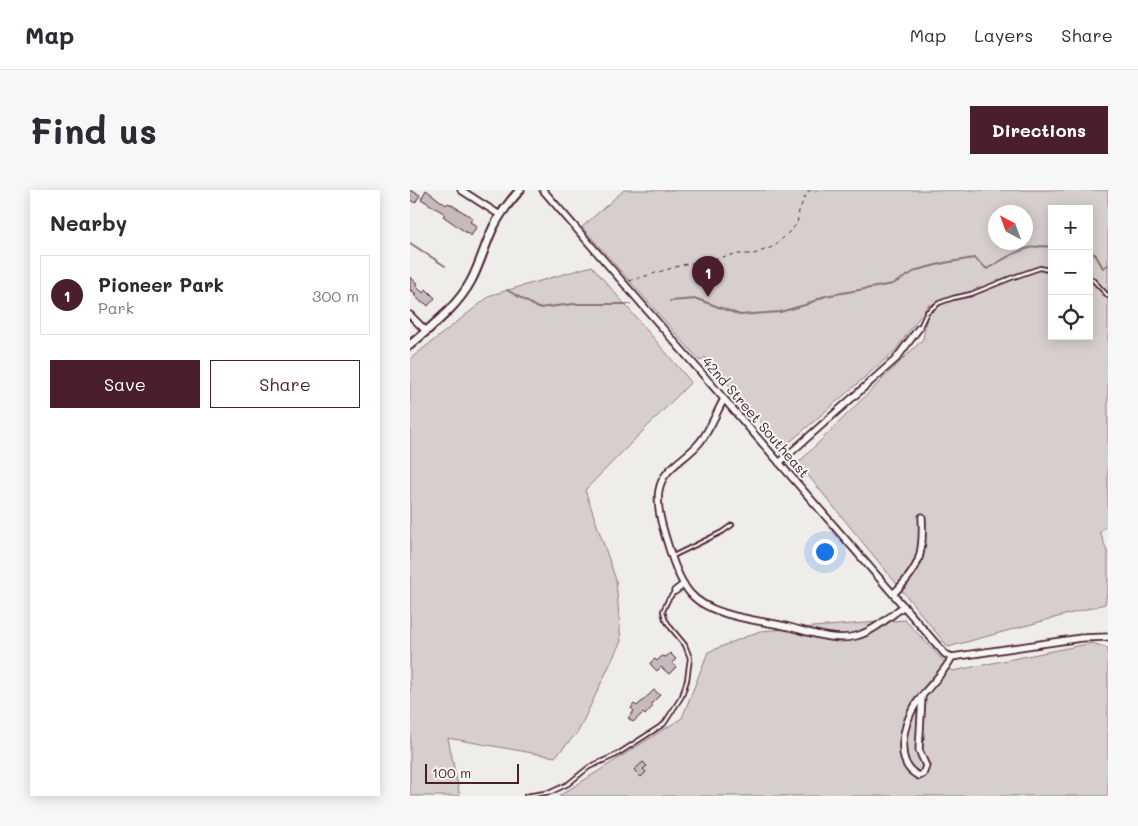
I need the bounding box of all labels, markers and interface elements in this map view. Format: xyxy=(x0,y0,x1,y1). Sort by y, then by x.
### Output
text: Map xyxy=(25,19,74,50)
text: Map xyxy=(910,23,946,47)
text: Layers xyxy=(974,23,1033,47)
text: Share xyxy=(1061,23,1113,47)
button: Directions xyxy=(970,106,1108,154)
text: Find us xyxy=(30,107,157,153)
north arrow xyxy=(988,205,1033,250)
map controls xyxy=(1048,205,1093,340)
button: + xyxy=(1048,205,1093,250)
text: Nearby xyxy=(50,209,127,236)
button: − xyxy=(1048,250,1093,295)
pin: 1 xyxy=(692,256,724,297)
text: Pioneer Park xyxy=(98,272,224,297)
text: 1 xyxy=(63,285,71,306)
text: 300 m xyxy=(312,285,359,306)
button: locate xyxy=(1048,295,1093,340)
text: Park xyxy=(98,297,134,318)
street label: 42nd Street Southeast xyxy=(698,352,814,482)
button: Save xyxy=(50,360,200,408)
button: Share xyxy=(210,360,360,408)
your location xyxy=(812,539,838,565)
scale bar xyxy=(425,761,519,784)
text: 100 m xyxy=(432,763,471,782)

